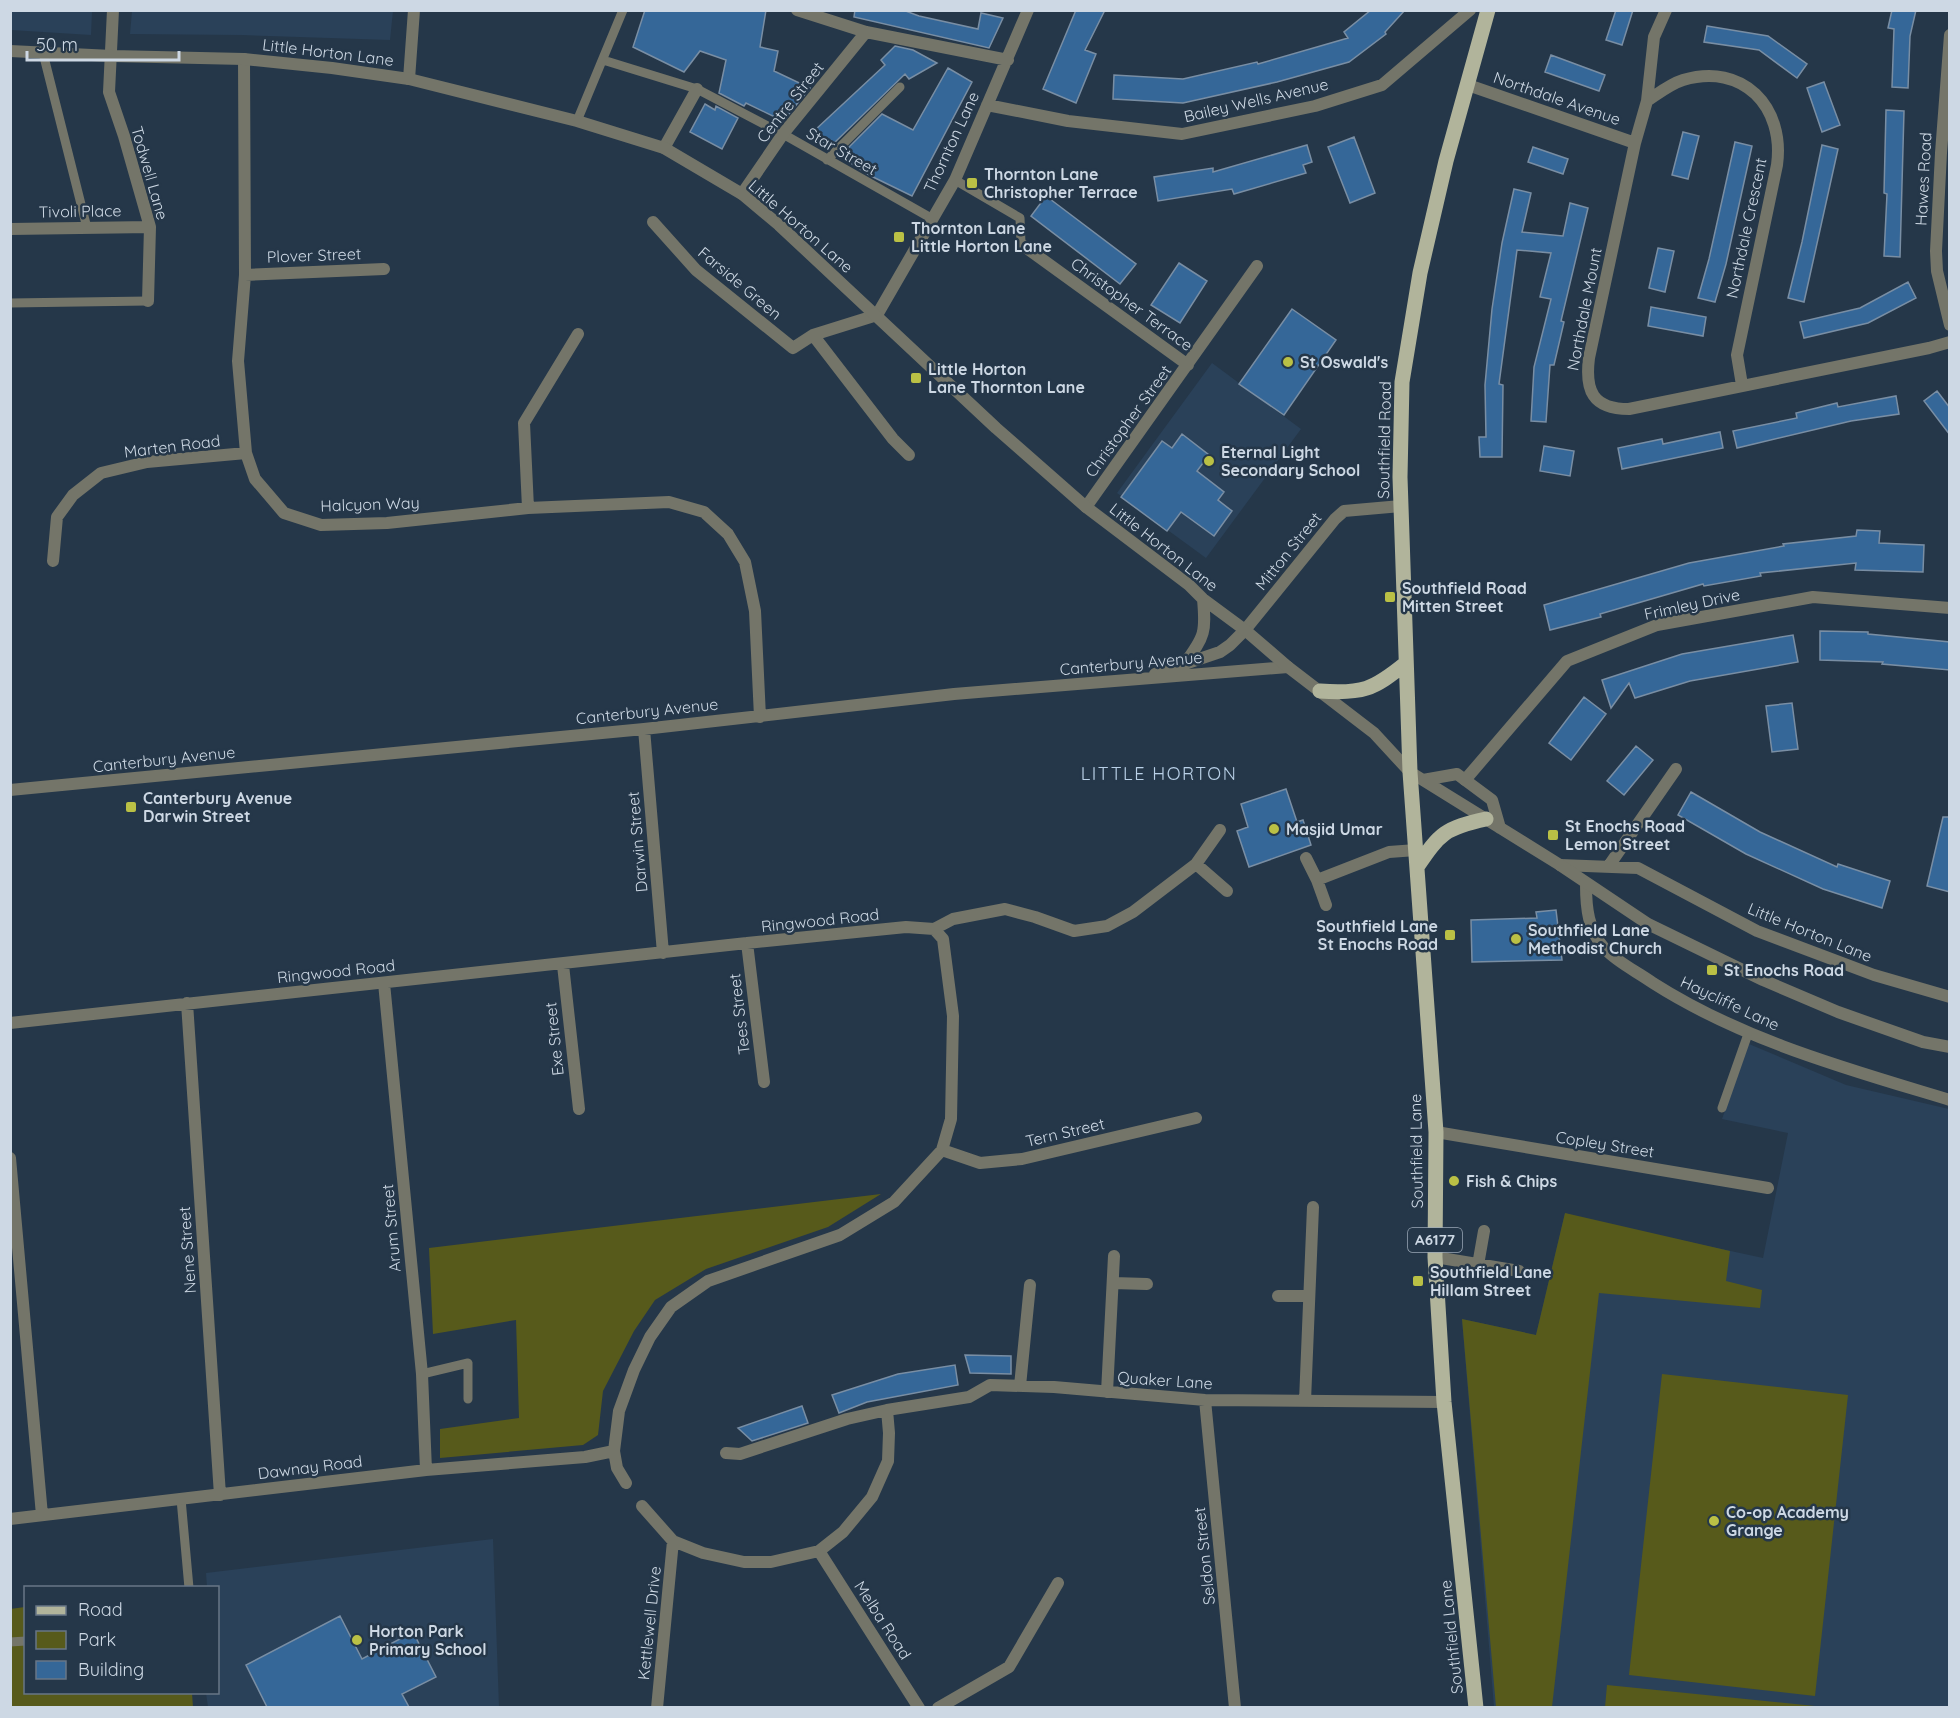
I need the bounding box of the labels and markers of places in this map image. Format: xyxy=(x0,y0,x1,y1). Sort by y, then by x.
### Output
place label: Thornton Lane Christopher Terrace xyxy=(984,164,1138,202)
marker: Thornton Lane Christopher Terrace xyxy=(965,176,979,190)
place label: Thornton Lane Little Horton Lane xyxy=(911,218,1052,256)
marker: Thornton Lane Little Horton Lane xyxy=(892,230,906,244)
place label: St Oswald's xyxy=(1300,352,1388,372)
marker: St Oswald's xyxy=(1281,355,1295,369)
place label: Little Horton Lane Thornton Lane xyxy=(928,359,1085,397)
marker: Little Horton Lane Thornton Lane xyxy=(909,371,923,385)
place label: Eternal Light Secondary School xyxy=(1221,442,1360,480)
marker: Eternal Light Secondary School xyxy=(1202,454,1216,468)
place label: Southfield Road Mitten Street xyxy=(1402,578,1527,616)
marker: Southfield Road Mitten Street xyxy=(1383,590,1397,604)
place label: Canterbury Avenue Darwin Street xyxy=(143,788,292,826)
marker: Canterbury Avenue Darwin Street xyxy=(124,800,138,814)
place label: St Enochs Road Lemon Street xyxy=(1565,816,1685,854)
place label: Masjid Umar xyxy=(1286,819,1383,839)
marker: Masjid Umar xyxy=(1267,822,1281,836)
marker: St Enochs Road Lemon Street xyxy=(1546,828,1560,842)
place label: Southfield Lane St Enochs Road xyxy=(1316,916,1438,954)
place label: Southfield Lane Methodist Church xyxy=(1528,920,1662,958)
marker: Southfield Lane St Enochs Road xyxy=(1443,928,1457,942)
marker: Southfield Lane Methodist Church xyxy=(1509,932,1523,946)
place label: St Enochs Road xyxy=(1724,960,1844,980)
marker: St Enochs Road xyxy=(1705,963,1719,977)
place label: Fish & Chips xyxy=(1466,1171,1557,1191)
marker: Fish & Chips xyxy=(1447,1174,1461,1188)
place label: Southfield Lane Hillam Street xyxy=(1430,1262,1552,1300)
marker: Southfield Lane Hillam Street xyxy=(1411,1274,1425,1288)
place label: Co-op Academy Grange xyxy=(1726,1502,1849,1540)
marker: Co-op Academy Grange xyxy=(1707,1514,1721,1528)
place label: Horton Park Primary School xyxy=(369,1621,487,1659)
marker: Horton Park Primary School xyxy=(350,1633,364,1647)

